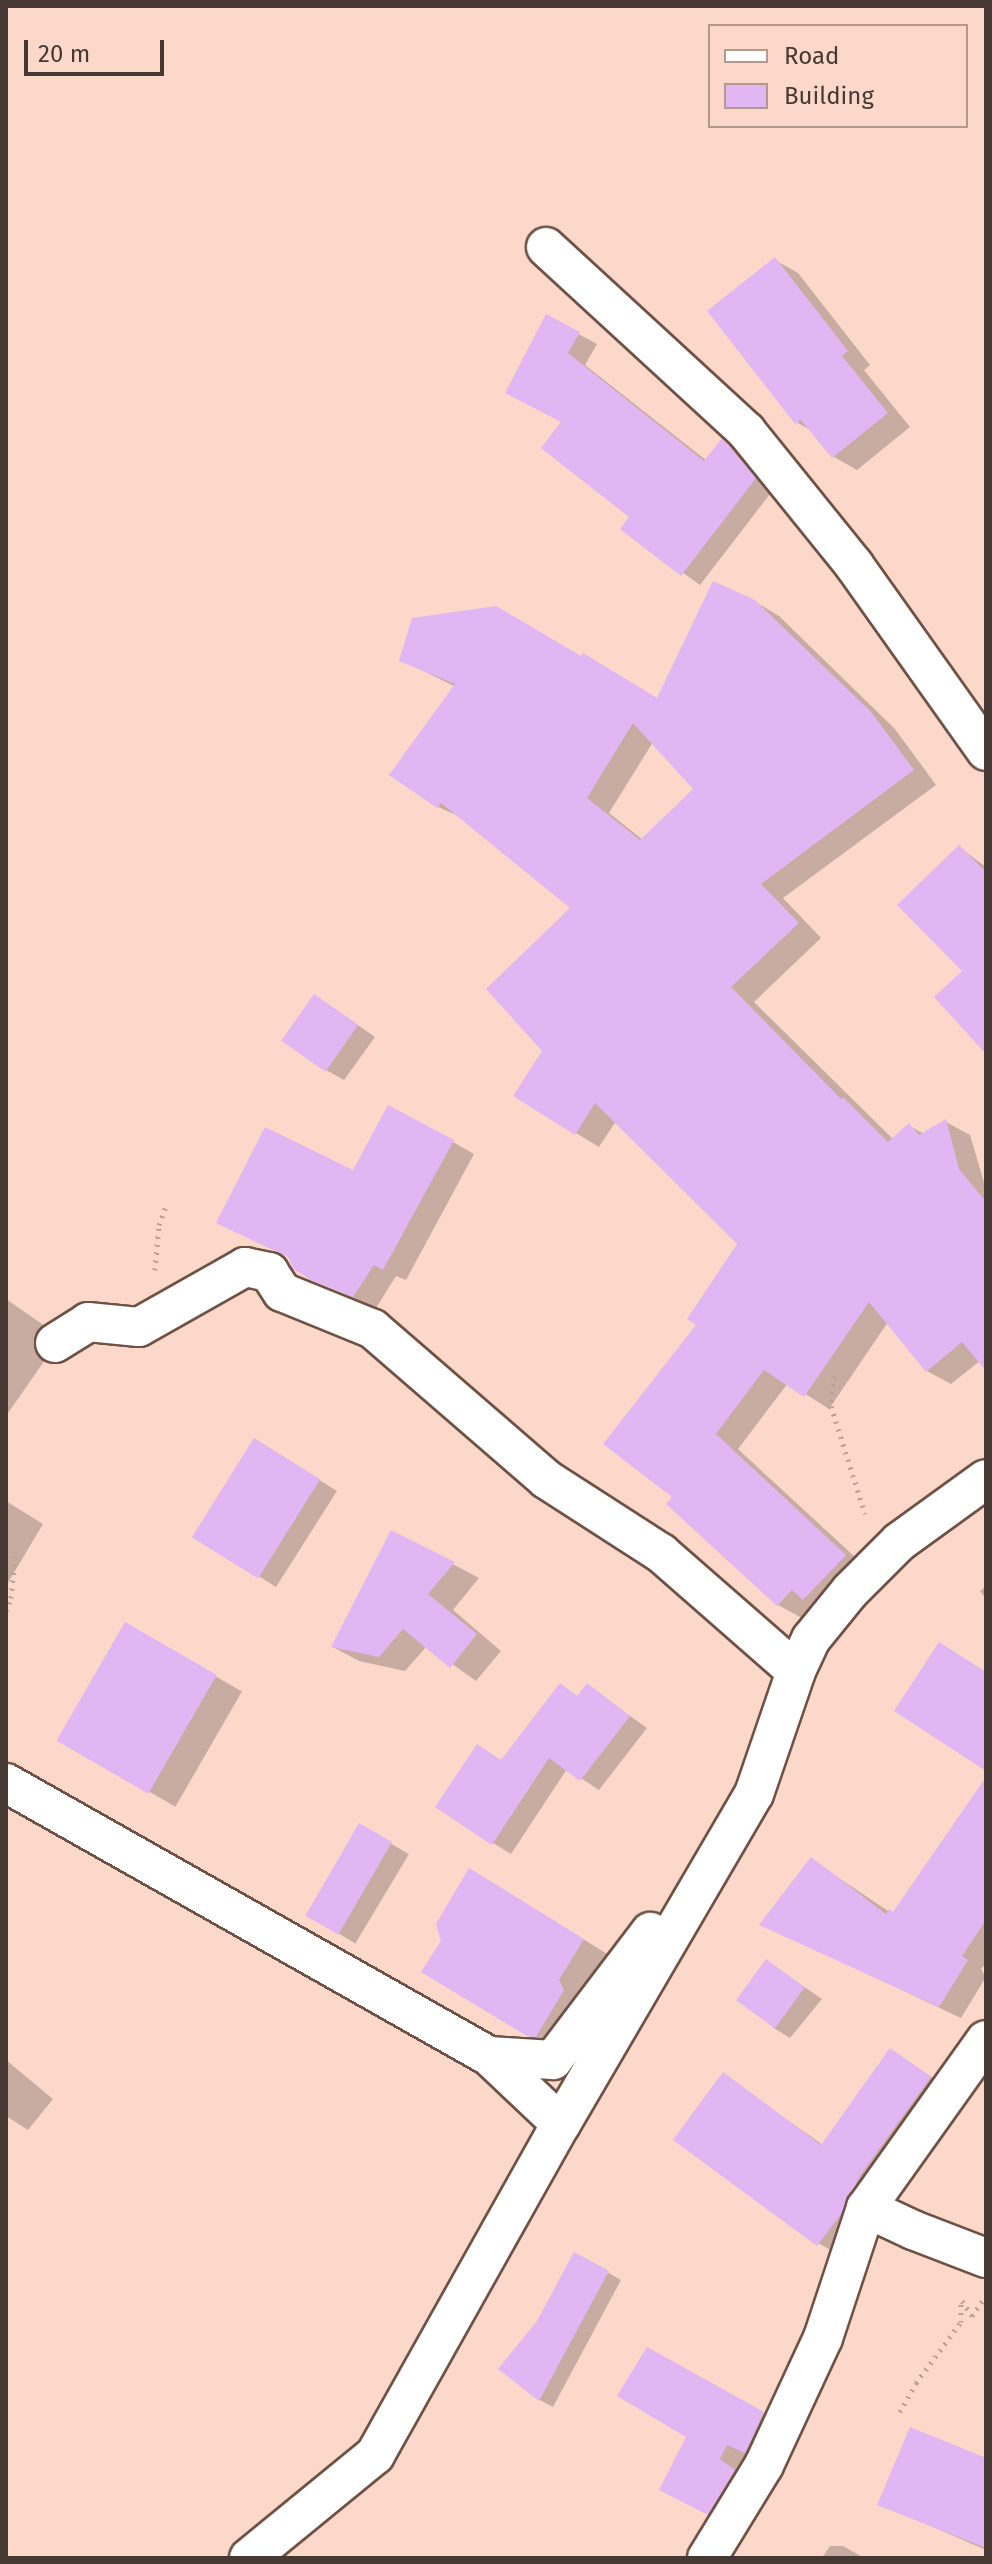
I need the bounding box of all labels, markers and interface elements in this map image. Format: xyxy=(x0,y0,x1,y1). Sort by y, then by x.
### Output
scale bar xyxy=(28,24,168,74)
legend xyxy=(708,24,968,128)
text: 20 m xyxy=(38,40,90,68)
text: Road xyxy=(784,42,839,70)
text: Building xyxy=(784,82,874,110)

